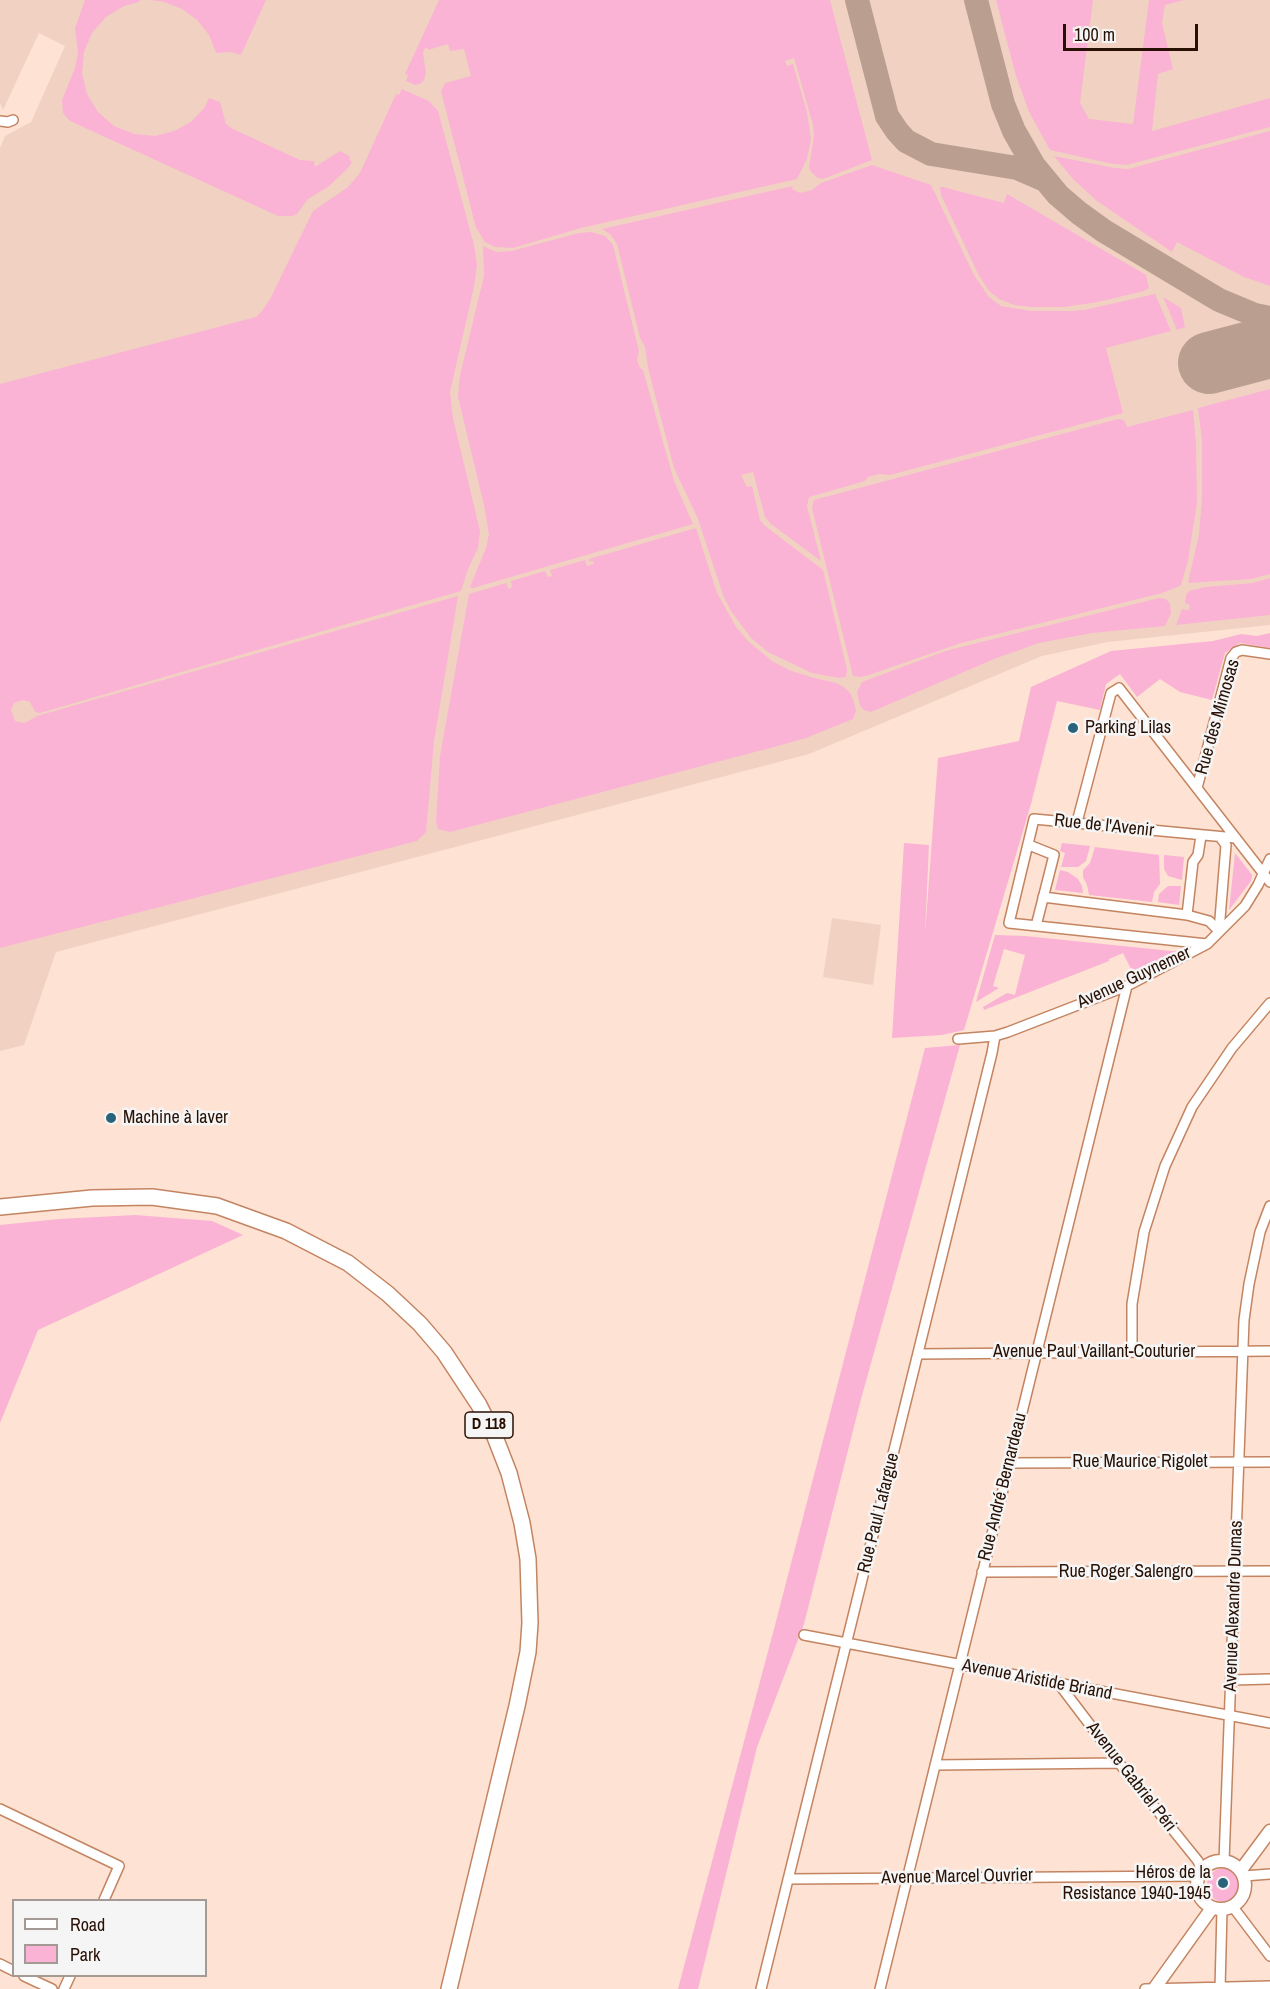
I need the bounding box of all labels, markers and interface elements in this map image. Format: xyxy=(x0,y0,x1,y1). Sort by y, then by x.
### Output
scale bar xyxy=(1066,12,1201,50)
text: 100 m xyxy=(1074,22,1115,47)
street label: Rue des Mimosas xyxy=(1191,657,1245,777)
place label: Parking Lilas xyxy=(1085,717,1171,739)
marker: Parking Lilas xyxy=(1066,721,1080,735)
street label: Rue de l'Avenir xyxy=(1053,810,1155,842)
street label: Avenue Guynemer xyxy=(1074,942,1194,1014)
place label: Machine à laver xyxy=(123,1107,228,1129)
marker: Machine à laver xyxy=(104,1111,118,1125)
street label: Avenue Paul Vaillant-Couturier xyxy=(993,1341,1195,1363)
street label: Rue André Bernardeau xyxy=(974,1411,1032,1563)
road number: D 118 xyxy=(465,1412,513,1438)
street label: Rue Paul Lafargue xyxy=(854,1451,904,1575)
street label: Rue Maurice Rigolet xyxy=(1072,1451,1208,1473)
street label: Avenue Alexandre Dumas xyxy=(1220,1520,1248,1692)
street label: Rue Roger Salengro xyxy=(1059,1561,1193,1583)
street label: Avenue Aristide Briand xyxy=(960,1655,1114,1705)
street label: Avenue Gabriel Péri xyxy=(1081,1718,1181,1836)
place label: Héros de la Resistance 1940-1945 xyxy=(1062,1862,1211,1904)
street label: Avenue Marcel Ouvrier xyxy=(881,1865,1033,1889)
marker: Héros de la Resistance 1940-1945 xyxy=(1216,1876,1230,1890)
legend xyxy=(12,1899,207,1977)
text: Road xyxy=(70,1912,105,1937)
text: Park xyxy=(70,1942,100,1967)

